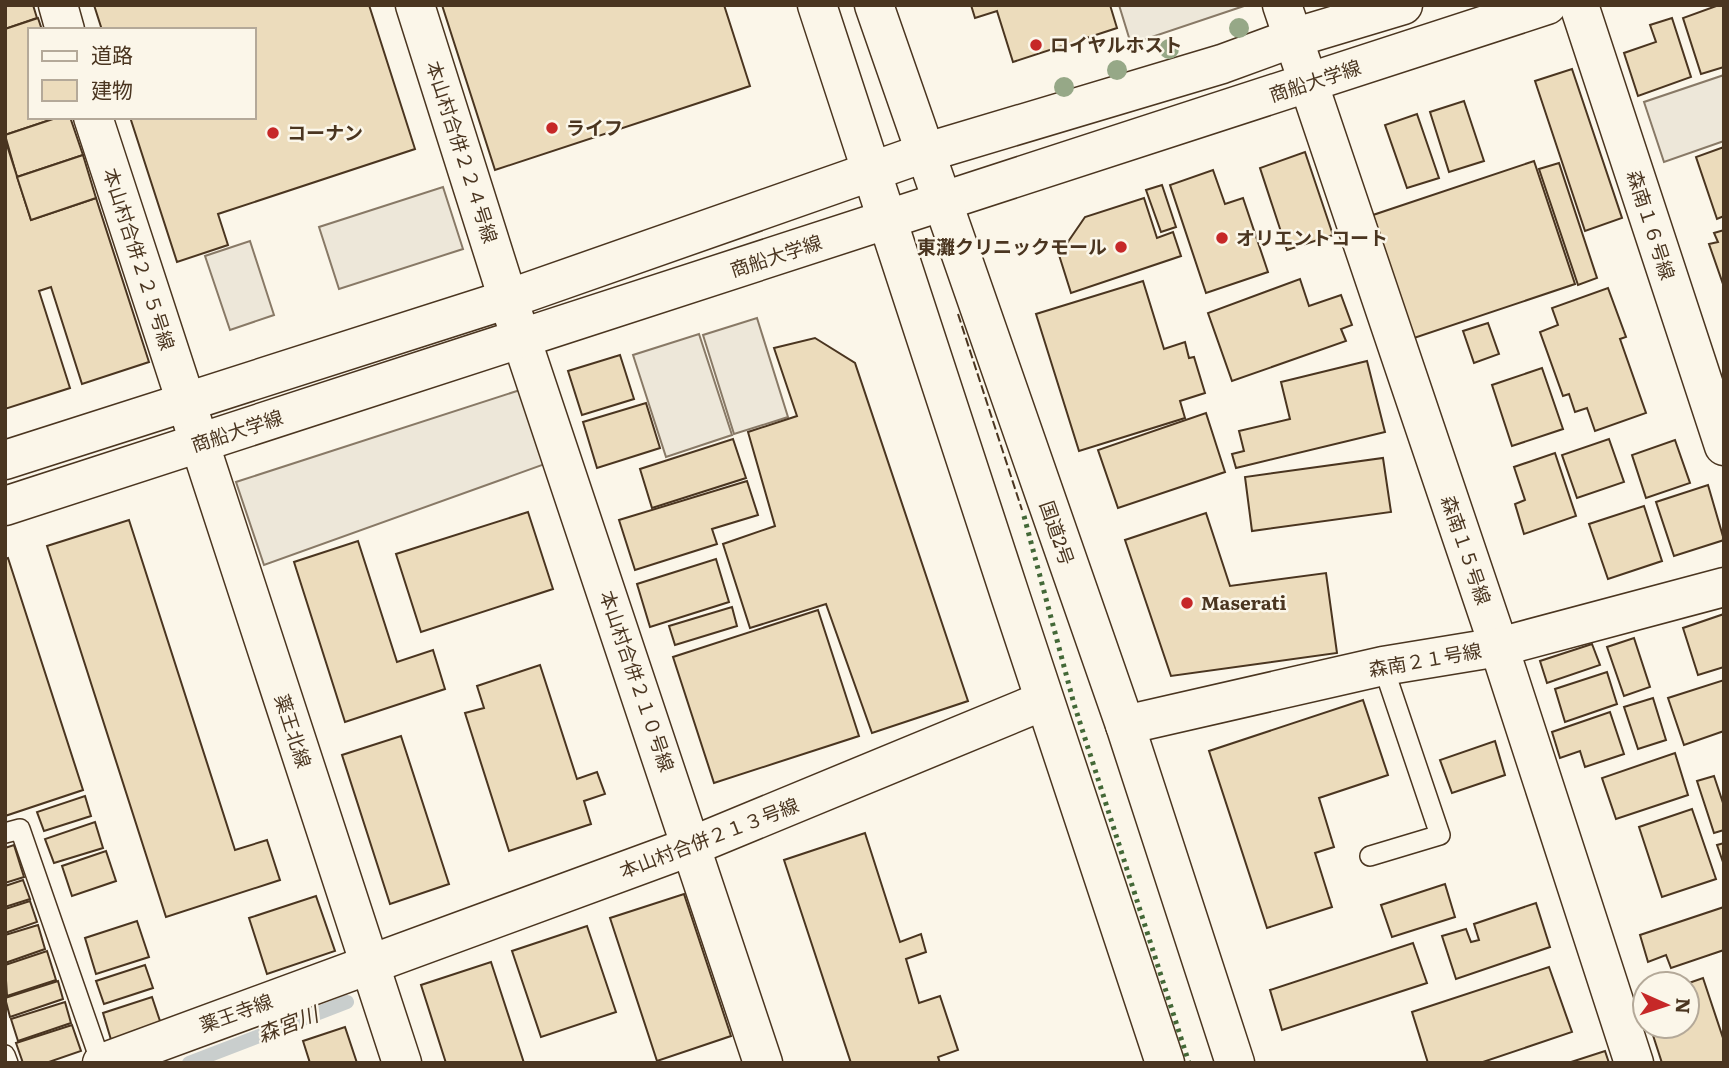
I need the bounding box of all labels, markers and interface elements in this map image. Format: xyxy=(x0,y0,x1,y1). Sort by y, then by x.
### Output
legend xyxy=(28,28,256,119)
place label: ロイヤルホスト xyxy=(1050,30,1182,58)
marker: ロイヤルホスト xyxy=(1028,37,1044,53)
text: 道路 xyxy=(91,38,133,69)
street label: 商船大学線 xyxy=(1265,52,1364,108)
street label: 本山村合併２２４号線 xyxy=(420,57,506,246)
text: 建物 xyxy=(91,73,133,104)
place label: ライフ xyxy=(566,113,623,141)
place label: コーナン xyxy=(287,118,363,146)
marker: ライフ xyxy=(544,120,560,136)
marker: コーナン xyxy=(265,125,281,141)
street label: 本山村合併２２５号線 xyxy=(97,164,183,353)
street label: 森南１６号線 xyxy=(1621,166,1683,283)
place label: オリエントコート xyxy=(1236,223,1388,251)
street label: 商船大学線 xyxy=(726,227,825,283)
marker: オリエントコート xyxy=(1214,230,1230,246)
place label: 東灘クリニックモール xyxy=(917,232,1107,260)
marker: 東灘クリニックモール xyxy=(1113,239,1129,255)
street label: 商船大学線 xyxy=(187,402,286,458)
street label: 森南１５号線 xyxy=(1435,491,1499,608)
street label: 国道2号 xyxy=(1034,497,1082,569)
street label: 本山村合併２１０号線 xyxy=(594,586,682,775)
place label: Maserati xyxy=(1201,588,1286,616)
marker: Maserati xyxy=(1179,595,1195,611)
street label: 森南２１号線 xyxy=(1366,635,1483,683)
street label: 薬王北線 xyxy=(269,690,319,771)
street label: 本山村合併２１３号線 xyxy=(615,790,802,884)
north arrow xyxy=(1631,970,1701,1040)
street label: 薬王寺線 xyxy=(195,986,276,1038)
water label: 森宮川 xyxy=(252,996,324,1048)
text: N xyxy=(1670,997,1698,1015)

